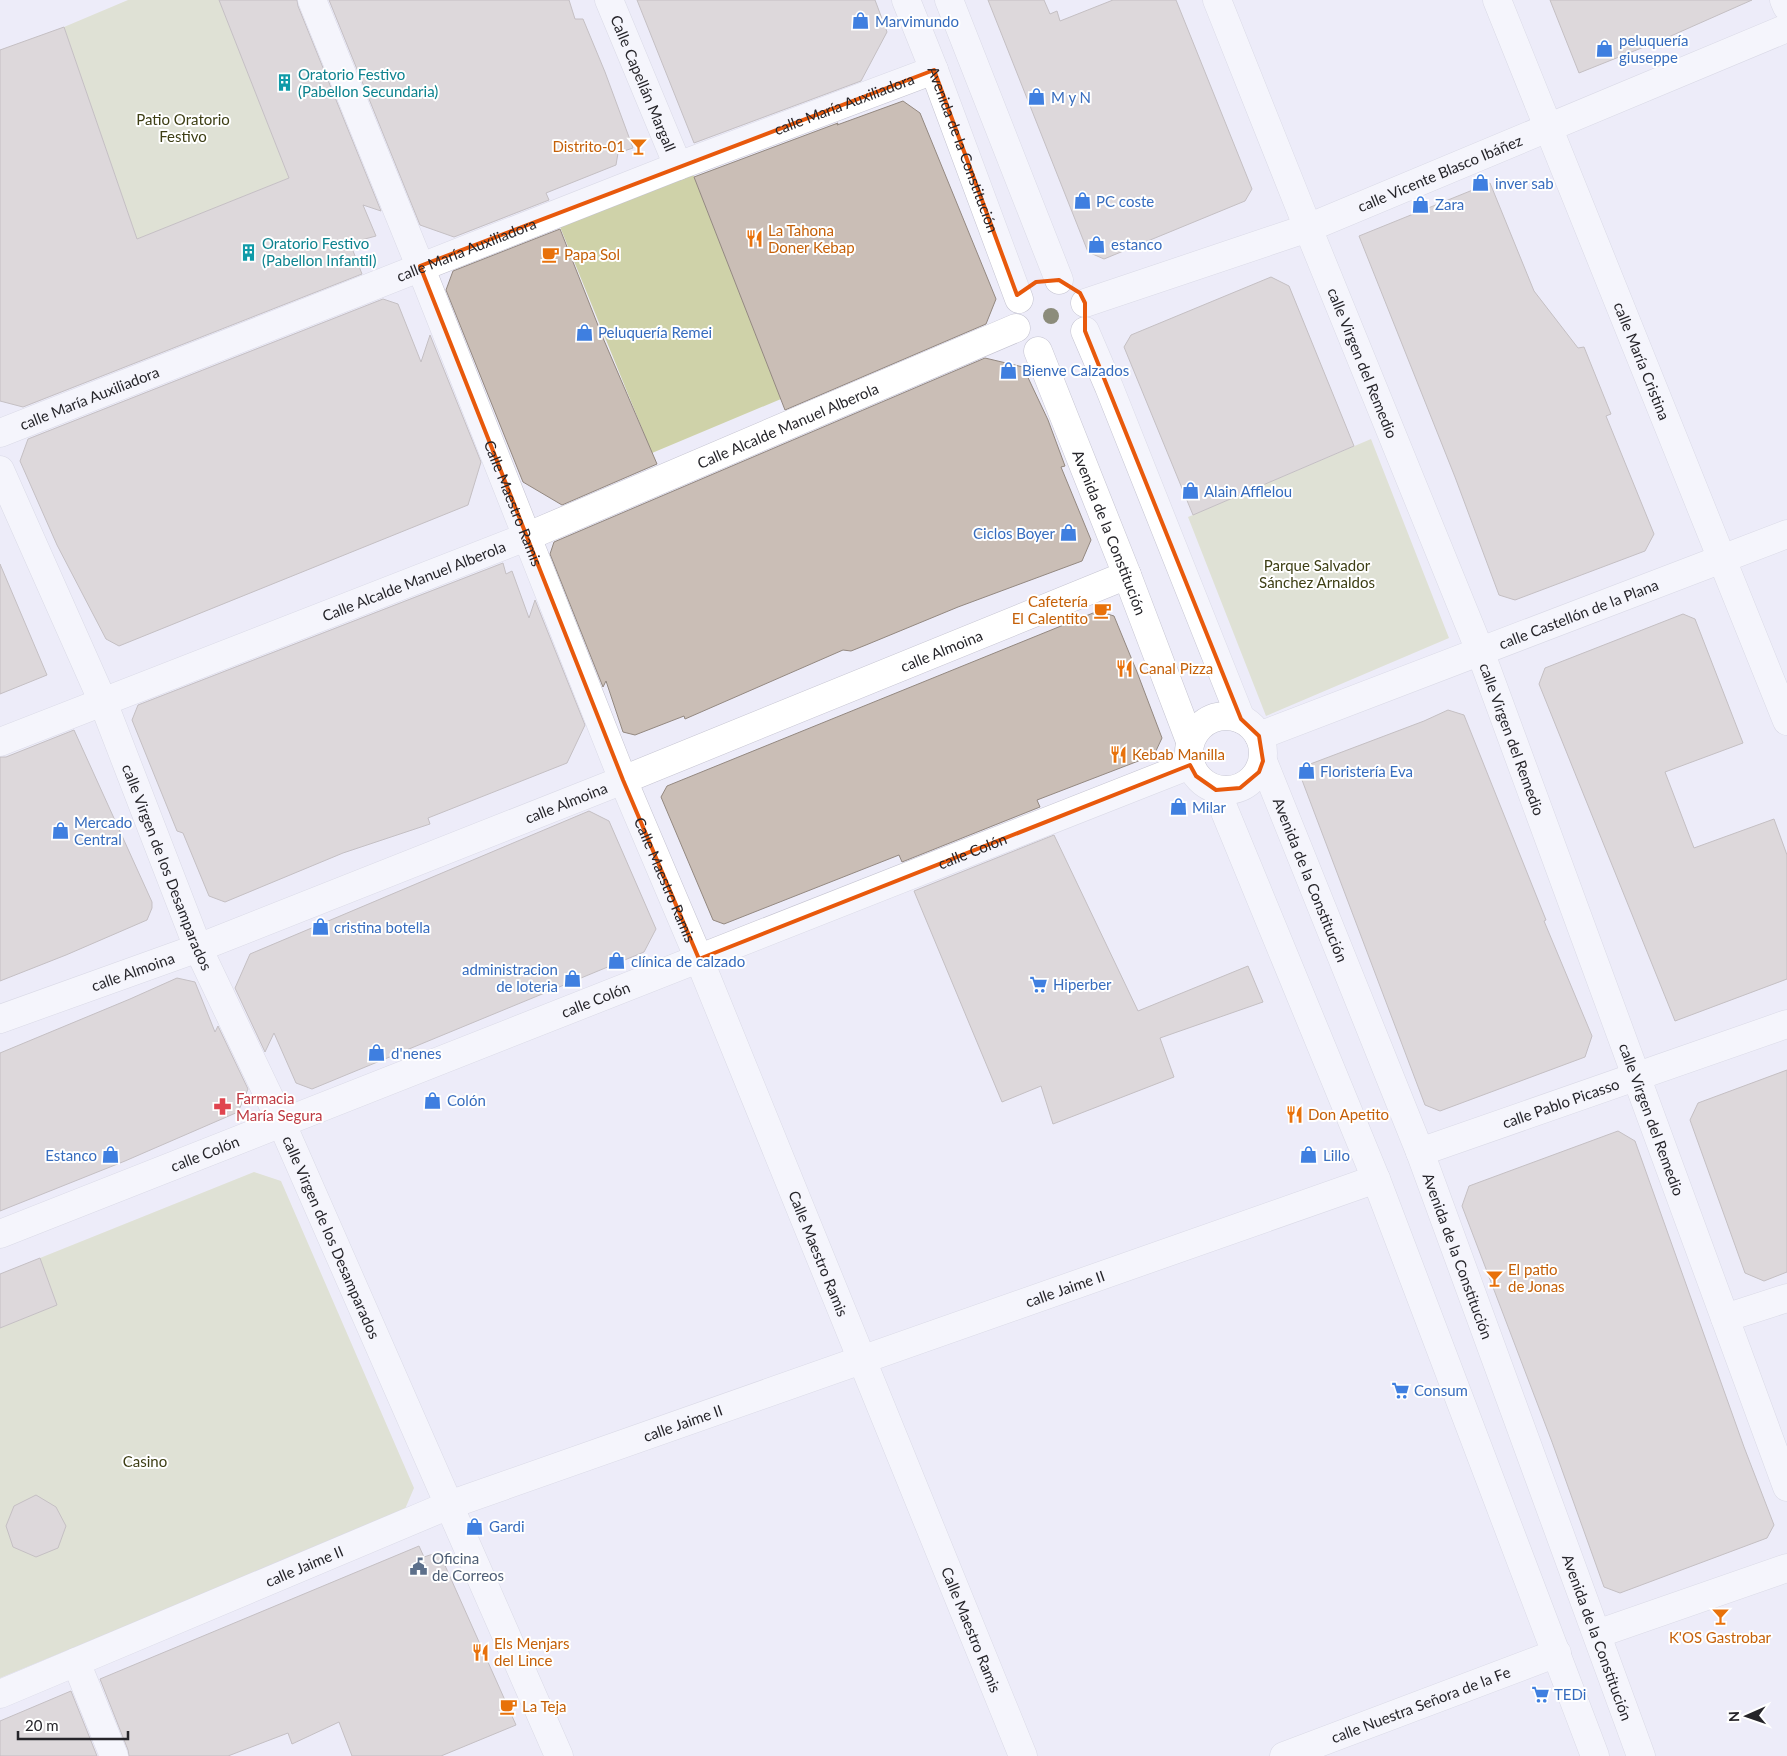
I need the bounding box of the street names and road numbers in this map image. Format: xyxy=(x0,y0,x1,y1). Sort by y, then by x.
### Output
street label: Calle Capellán Margall xyxy=(607,12,680,154)
street label: Avenida de la Constitución xyxy=(924,64,1002,235)
street label: calle María Auxiliadora xyxy=(771,69,917,138)
street label: calle Vicente Blasco Ibáñez xyxy=(1355,131,1525,215)
street label: calle María Auxiliadora xyxy=(394,214,538,285)
street label: calle Virgen del Remedio xyxy=(1324,285,1402,441)
street label: calle María Cristina xyxy=(1610,299,1674,423)
street label: calle María Auxiliadora xyxy=(17,362,162,433)
street label: Calle Alcalde Manuel Alberola xyxy=(694,379,881,472)
street label: Calle Maestro Ramis xyxy=(481,437,547,569)
street label: Avenida de la Constitución xyxy=(1069,447,1150,617)
street label: Calle Alcalde Manuel Alberola xyxy=(319,537,508,625)
street label: calle Castellón de la Plana xyxy=(1496,575,1661,652)
street label: calle Almoina xyxy=(898,626,985,675)
street label: calle Virgen del Remedio xyxy=(1476,660,1549,818)
street label: calle Virgen de los Desamparados xyxy=(119,761,216,973)
street label: calle Almoina xyxy=(522,778,610,827)
street label: Avenida de la Constitución xyxy=(1270,795,1352,965)
street label: Calle Maestro Ramis xyxy=(631,814,700,945)
street label: calle Colón xyxy=(935,829,1009,872)
street label: calle Almoina xyxy=(89,948,177,995)
street label: calle Colón xyxy=(558,978,632,1021)
street label: calle Virgen del Remedio xyxy=(1616,1041,1688,1198)
street label: calle Pablo Picasso xyxy=(1500,1074,1622,1132)
street label: calle Colón xyxy=(168,1132,242,1175)
street label: calle Virgen de los Desamparados xyxy=(279,1133,384,1341)
street label: Avenida de la Constitución xyxy=(1419,1170,1497,1342)
street label: Calle Maestro Ramis xyxy=(785,1188,852,1319)
street label: calle Jaime II xyxy=(1023,1266,1107,1311)
street label: calle Jaime II xyxy=(641,1401,725,1445)
street label: calle Jaime II xyxy=(263,1542,346,1590)
street label: Avenida de la Constitución xyxy=(1559,1552,1636,1723)
street label: Calle Maestro Ramis xyxy=(938,1564,1005,1695)
street label: calle Nuestra Señora de la Fe xyxy=(1329,1662,1513,1746)

